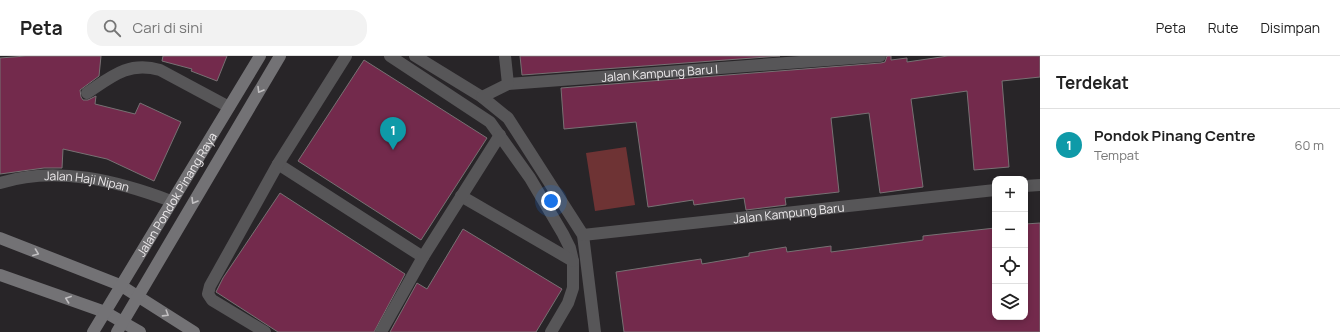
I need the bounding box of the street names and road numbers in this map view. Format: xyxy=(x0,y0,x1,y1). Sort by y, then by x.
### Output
street label: Jalan Kampung Baru I xyxy=(601,60,718,85)
street label: Jalan Pondok Pinang Raya xyxy=(132,129,220,260)
street label: Jalan Haji Nipan xyxy=(44,167,132,195)
street label: Jalan Kampung Baru xyxy=(732,198,845,227)

